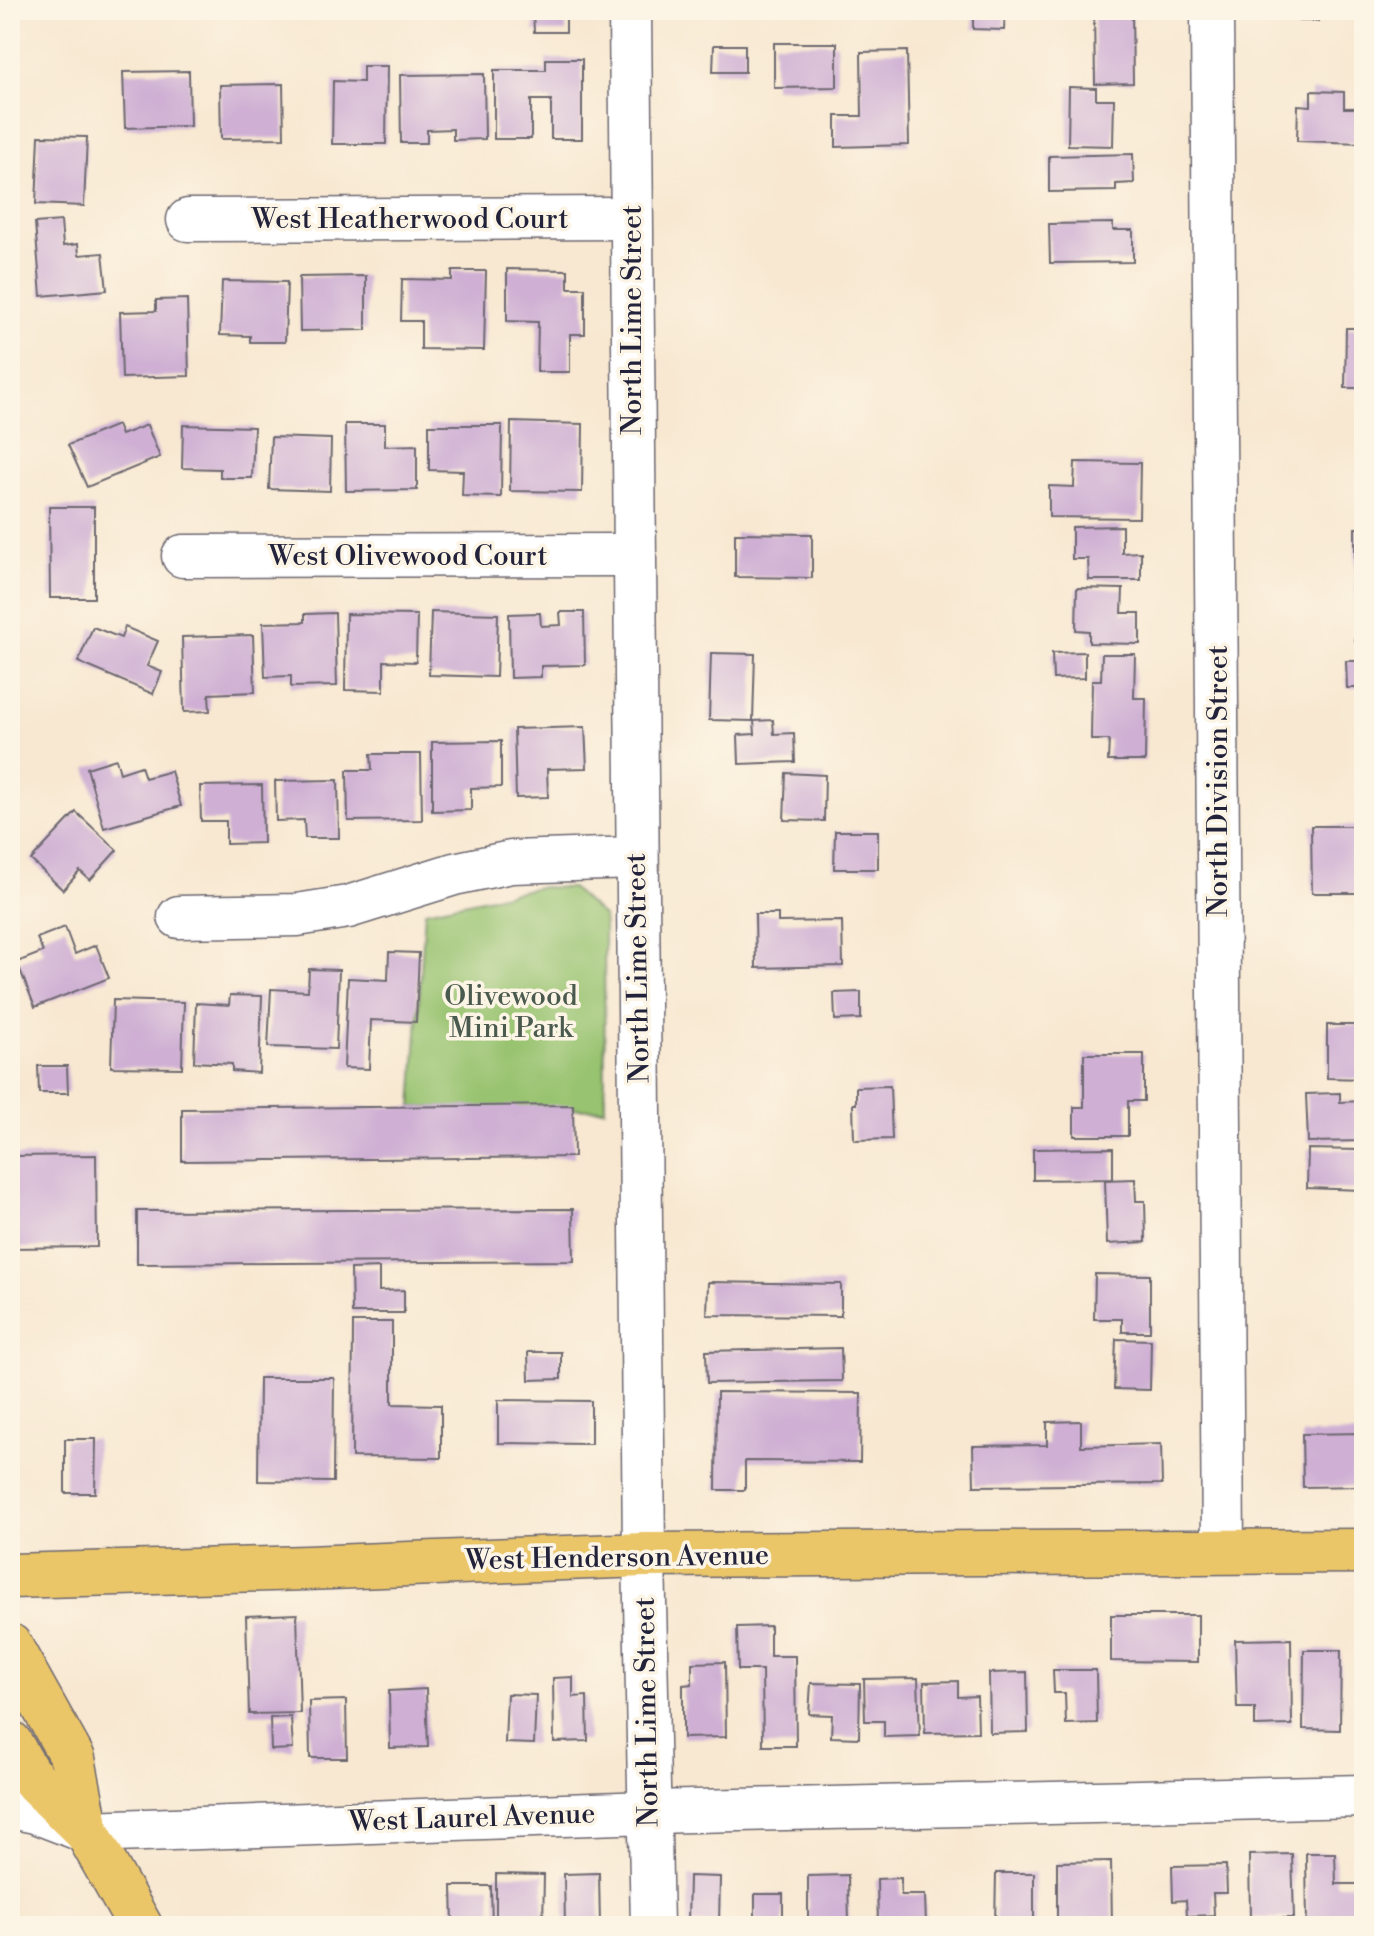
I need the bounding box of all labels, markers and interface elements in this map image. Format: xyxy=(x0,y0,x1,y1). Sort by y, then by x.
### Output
street label: West Heatherwood Court xyxy=(251,202,568,237)
street label: North Lime Street xyxy=(615,205,650,435)
street label: West Olivewood Court xyxy=(268,539,547,574)
street label: North Division Street xyxy=(1201,645,1236,917)
street label: North Lime Street xyxy=(618,853,658,1083)
park label: Olivewood Mini Park xyxy=(444,979,578,1046)
street label: West Henderson Avenue xyxy=(464,1538,769,1578)
street label: North Lime Street xyxy=(627,1597,667,1827)
street label: West Laurel Avenue xyxy=(347,1796,596,1840)

